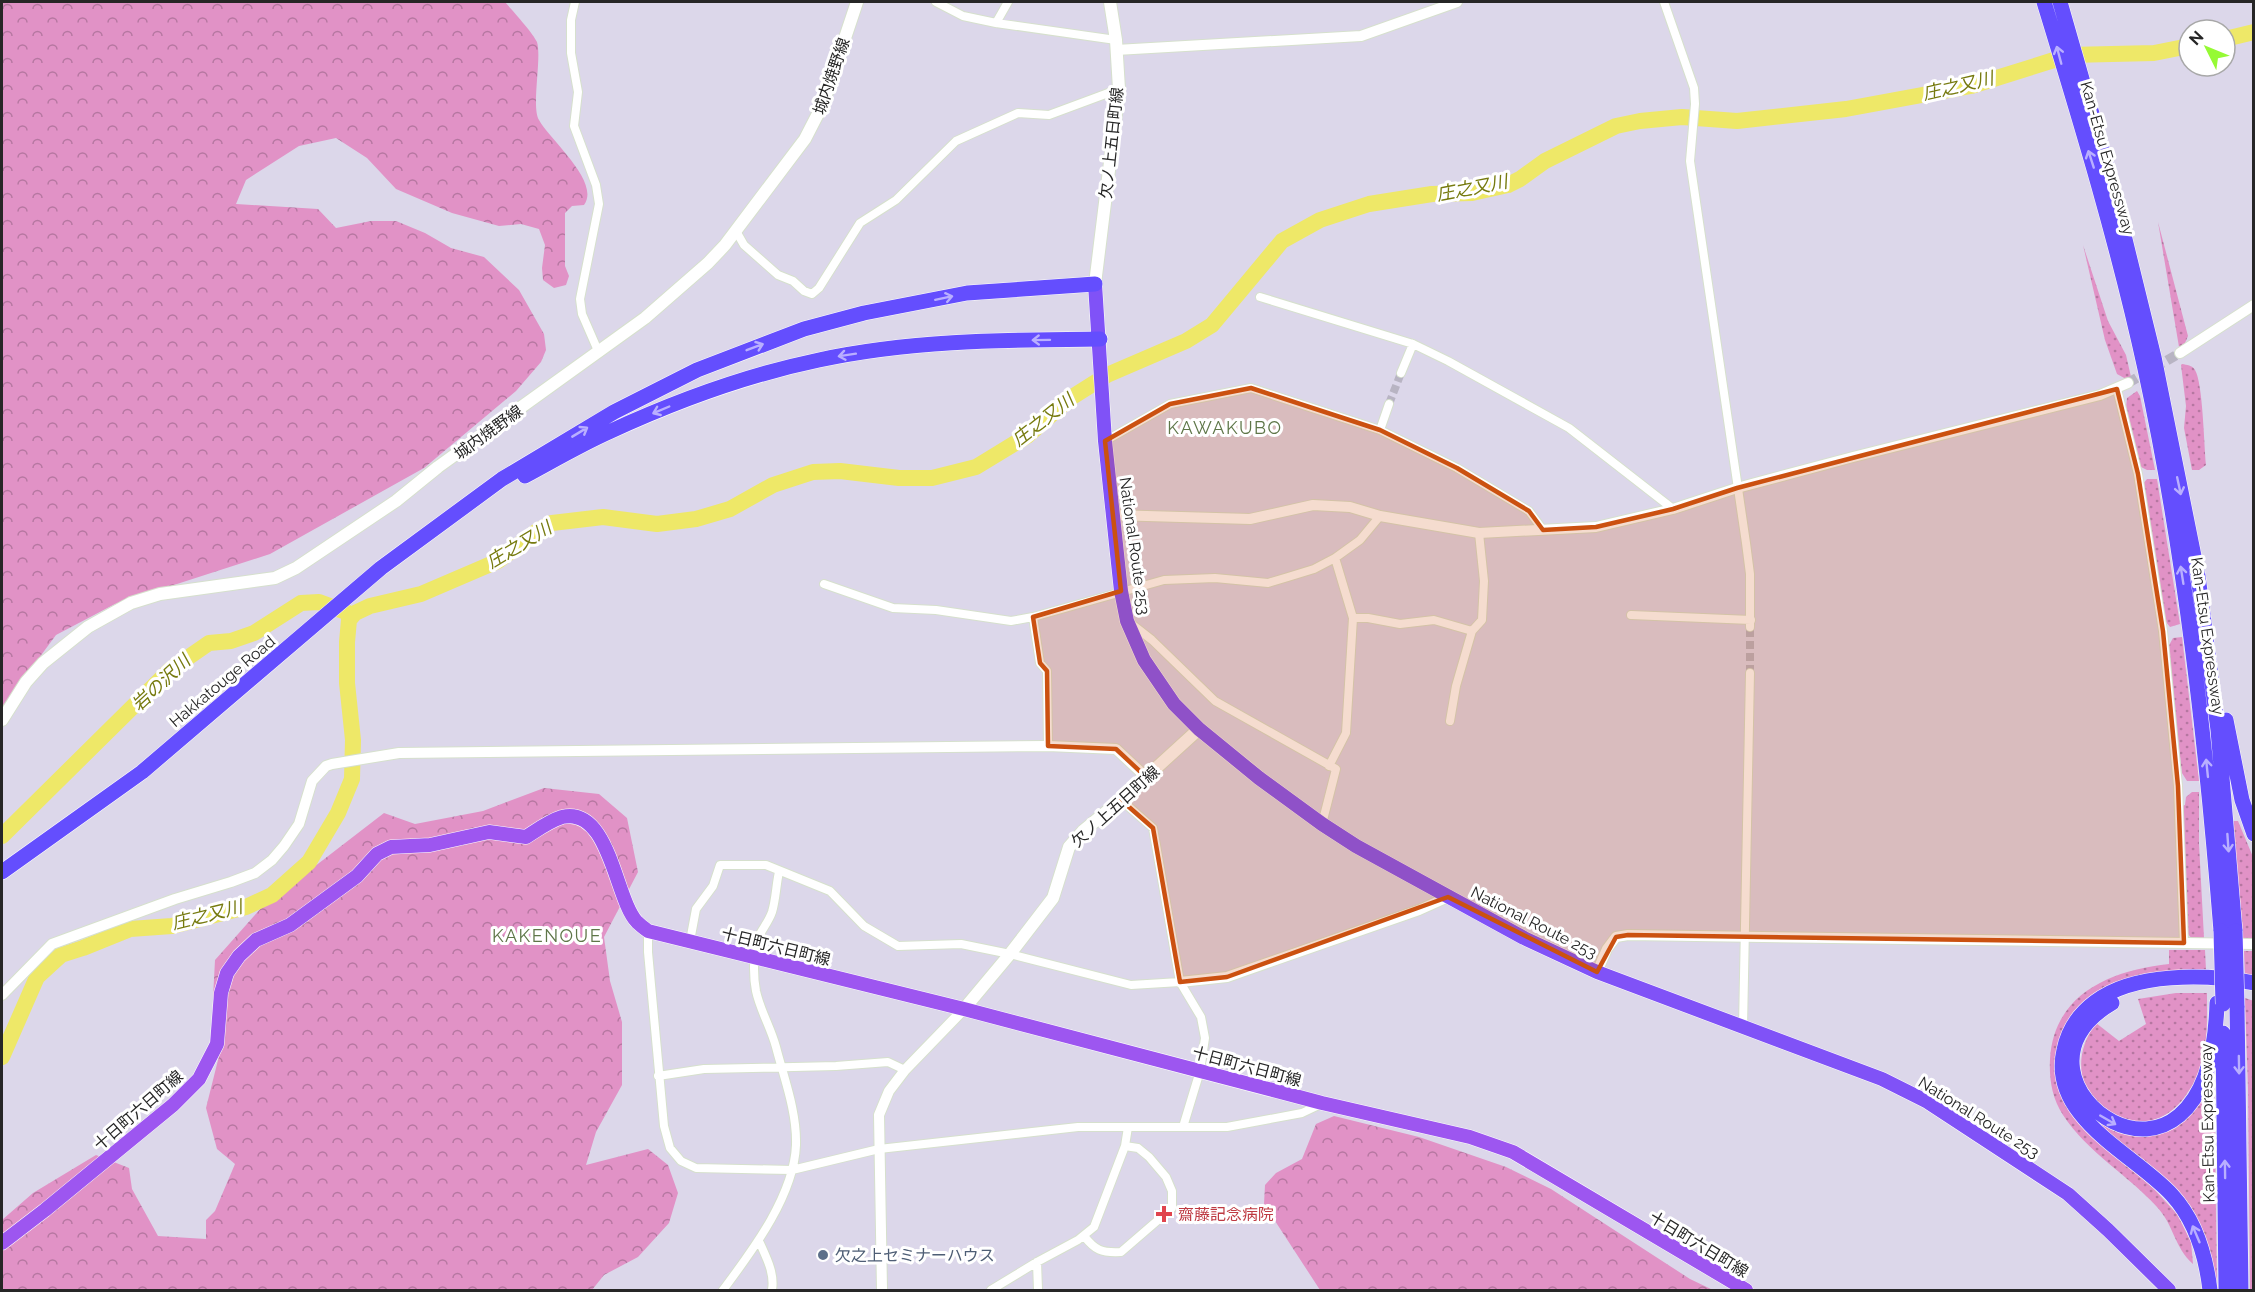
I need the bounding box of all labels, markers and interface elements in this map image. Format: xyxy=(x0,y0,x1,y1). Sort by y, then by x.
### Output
north arrow xyxy=(2177,18,2237,78)
text: N xyxy=(2185,27,2208,49)
street label: 城内焼野線 xyxy=(809,35,853,117)
one-way arrow xyxy=(2053,46,2065,65)
water label: 庄之又川 xyxy=(1920,67,1997,104)
street label: Kan-Etsu Expressway xyxy=(2076,79,2139,238)
street label: 欠ノ上五日町線 xyxy=(1096,86,1127,200)
one-way arrow xyxy=(2085,150,2096,169)
water label: 庄之又川 xyxy=(1435,170,1511,205)
one-way arrow xyxy=(933,292,953,303)
one-way arrow xyxy=(1032,334,1052,346)
one-way arrow xyxy=(746,341,764,352)
one-way arrow xyxy=(838,350,858,361)
water label: 庄之又川 xyxy=(1008,388,1079,450)
street label: 城内焼野線 xyxy=(450,401,526,464)
one-way arrow xyxy=(652,405,670,416)
district label: KAWAKUBO xyxy=(1167,417,1283,438)
one-way arrow xyxy=(571,425,588,437)
street label: National Route 253 xyxy=(1115,476,1154,616)
one-way arrow xyxy=(2174,476,2185,496)
water label: 庄之又川 xyxy=(482,516,557,572)
street label: Kan-Etsu Expressway xyxy=(2187,556,2228,716)
one-way arrow xyxy=(2176,565,2187,585)
street label: Hakkatouge Road xyxy=(166,632,279,731)
water label: 岩の沢川 xyxy=(127,649,196,715)
one-way arrow xyxy=(2201,758,2212,778)
street label: 欠ノ上五日町線 xyxy=(1067,762,1163,851)
one-way arrow xyxy=(2223,832,2234,852)
street label: National Route 253 xyxy=(1468,882,1600,962)
water label: 庄之又川 xyxy=(169,895,246,933)
street label: 十日町六日町線 xyxy=(719,924,833,969)
district label: KAKENOUE xyxy=(492,925,602,946)
street label: 十日町六日町線 xyxy=(1190,1043,1303,1090)
street label: Kan-Etsu Expressway xyxy=(2197,1043,2218,1203)
one-way arrow xyxy=(2233,1054,2244,1074)
street label: 十日町六日町線 xyxy=(90,1066,187,1154)
street label: National Route 253 xyxy=(1915,1073,2043,1162)
one-way arrow xyxy=(2099,1114,2116,1126)
one-way arrow xyxy=(2219,1160,2231,1180)
marker: 齋藤記念病院 xyxy=(1155,1205,1173,1223)
place label: 齋藤記念病院 xyxy=(1178,1205,1274,1224)
street label: 十日町六日町線 xyxy=(1646,1207,1752,1281)
one-way arrow xyxy=(2190,1226,2201,1244)
place label: 欠之上セミナーハウス xyxy=(835,1246,995,1265)
marker: 欠之上セミナーハウス xyxy=(816,1248,830,1262)

